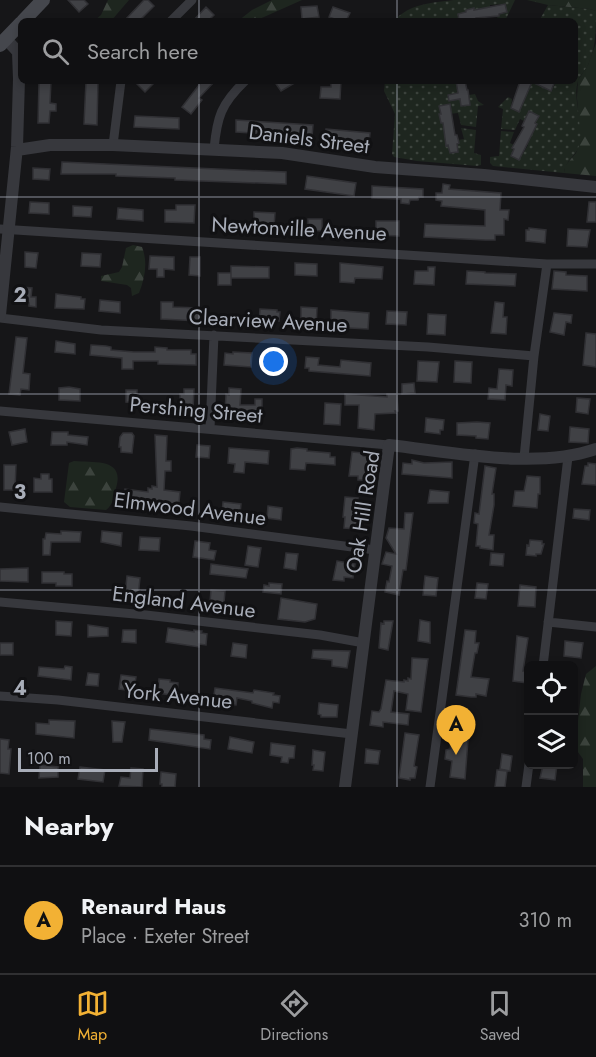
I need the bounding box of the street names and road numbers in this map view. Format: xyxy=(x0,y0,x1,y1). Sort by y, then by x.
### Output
street label: Daniels Street xyxy=(247,117,371,161)
street label: Newtonville Avenue xyxy=(211,209,388,249)
street label: Clearview Avenue xyxy=(188,302,348,340)
street label: Pershing Street xyxy=(128,389,264,431)
street label: Oak Hill Road xyxy=(338,448,388,576)
street label: Elmwood Avenue xyxy=(112,485,268,533)
street label: England Avenue xyxy=(111,578,258,626)
street label: York Avenue xyxy=(122,675,234,717)

